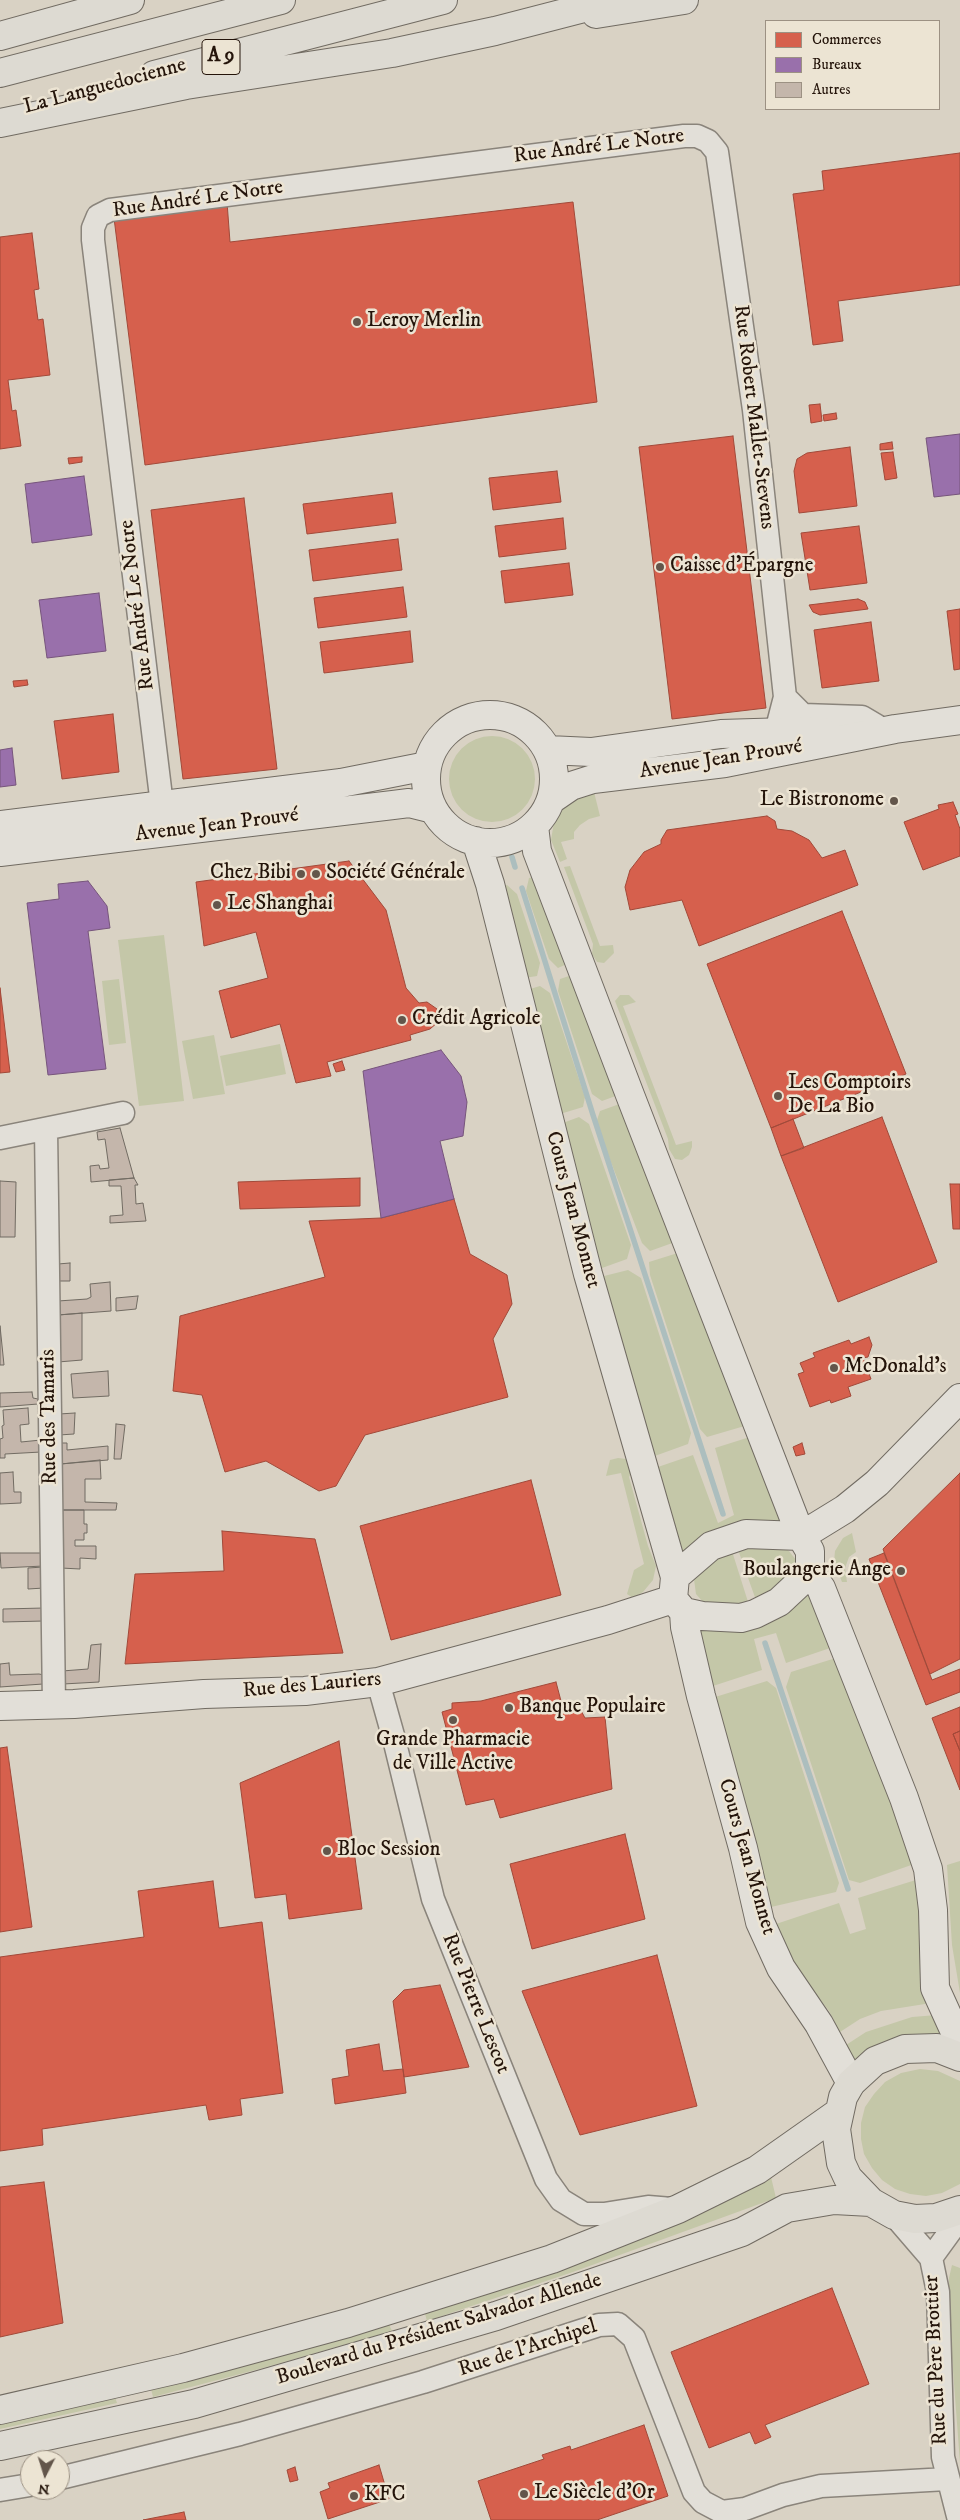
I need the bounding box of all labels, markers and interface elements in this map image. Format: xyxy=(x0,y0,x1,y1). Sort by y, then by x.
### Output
legend xyxy=(765,20,940,110)
text: Commerces xyxy=(812,30,881,49)
road number: A 9 xyxy=(202,40,240,74)
street label: La Languedocienne xyxy=(21,53,189,121)
text: Bureaux xyxy=(812,55,862,74)
text: Autres xyxy=(812,80,850,99)
street label: Rue André Le Notre xyxy=(512,124,686,170)
street label: Rue André Le Notre xyxy=(111,176,285,224)
street label: Rue Robert Mallet-Stevens xyxy=(727,303,779,531)
place label: Leroy Merlin xyxy=(367,309,481,335)
marker: Leroy Merlin xyxy=(351,316,363,328)
street label: Rue André Le Notre xyxy=(115,518,161,692)
place label: Caisse d'Épargne xyxy=(670,554,813,580)
marker: Caisse d'Épargne xyxy=(654,561,666,573)
street label: Avenue Jean Prouvé xyxy=(638,735,804,785)
place label: Le Bistronome xyxy=(760,788,884,814)
marker: Le Bistronome xyxy=(888,795,900,807)
street label: Avenue Jean Prouvé xyxy=(134,803,300,849)
place label: Chez Bibi xyxy=(210,861,291,887)
place label: Société Générale xyxy=(326,861,465,887)
marker: Chez Bibi xyxy=(295,868,307,880)
marker: Société Générale xyxy=(310,868,322,880)
place label: Le Shanghai xyxy=(227,892,333,918)
marker: Le Shanghai xyxy=(211,899,223,911)
place label: Crédit Agricole xyxy=(412,1007,540,1033)
marker: Crédit Agricole xyxy=(396,1014,408,1026)
place label: Les Comptoirs De La Bio xyxy=(788,1071,911,1121)
marker: Les Comptoirs De La Bio xyxy=(772,1090,784,1102)
street label: Cours Jean Monnet xyxy=(539,1129,605,1291)
street label: Rue des Tamaris xyxy=(36,1349,64,1485)
place label: McDonald's xyxy=(844,1355,947,1381)
marker: McDonald's xyxy=(828,1362,840,1374)
place label: Boulangerie Ange xyxy=(743,1558,891,1584)
marker: Boulangerie Ange xyxy=(895,1565,907,1577)
street label: Rue des Lauriers xyxy=(242,1667,382,1705)
place label: Banque Populaire xyxy=(519,1695,666,1721)
marker: Banque Populaire xyxy=(503,1702,515,1714)
marker: Grande Pharmacie de Ville Active xyxy=(447,1714,459,1726)
place label: Grande Pharmacie de Ville Active xyxy=(376,1728,530,1778)
street label: Cours Jean Monnet xyxy=(712,1776,780,1938)
place label: Bloc Session xyxy=(337,1838,441,1864)
marker: Bloc Session xyxy=(321,1845,333,1857)
street label: Rue Pierre Lescot xyxy=(435,1930,515,2078)
street label: Boulevard du Président Salvador Allende xyxy=(273,2268,605,2392)
street label: Rue du Père Brottier xyxy=(920,2274,954,2446)
street label: Rue de l'Archipel xyxy=(456,2315,600,2383)
north arrow xyxy=(20,2450,70,2500)
text: N xyxy=(37,2479,50,2498)
place label: Le Siècle d'Or xyxy=(534,2481,654,2507)
place label: KFC xyxy=(364,2483,406,2509)
marker: Le Siècle d'Or xyxy=(518,2488,530,2500)
marker: KFC xyxy=(348,2490,360,2502)

